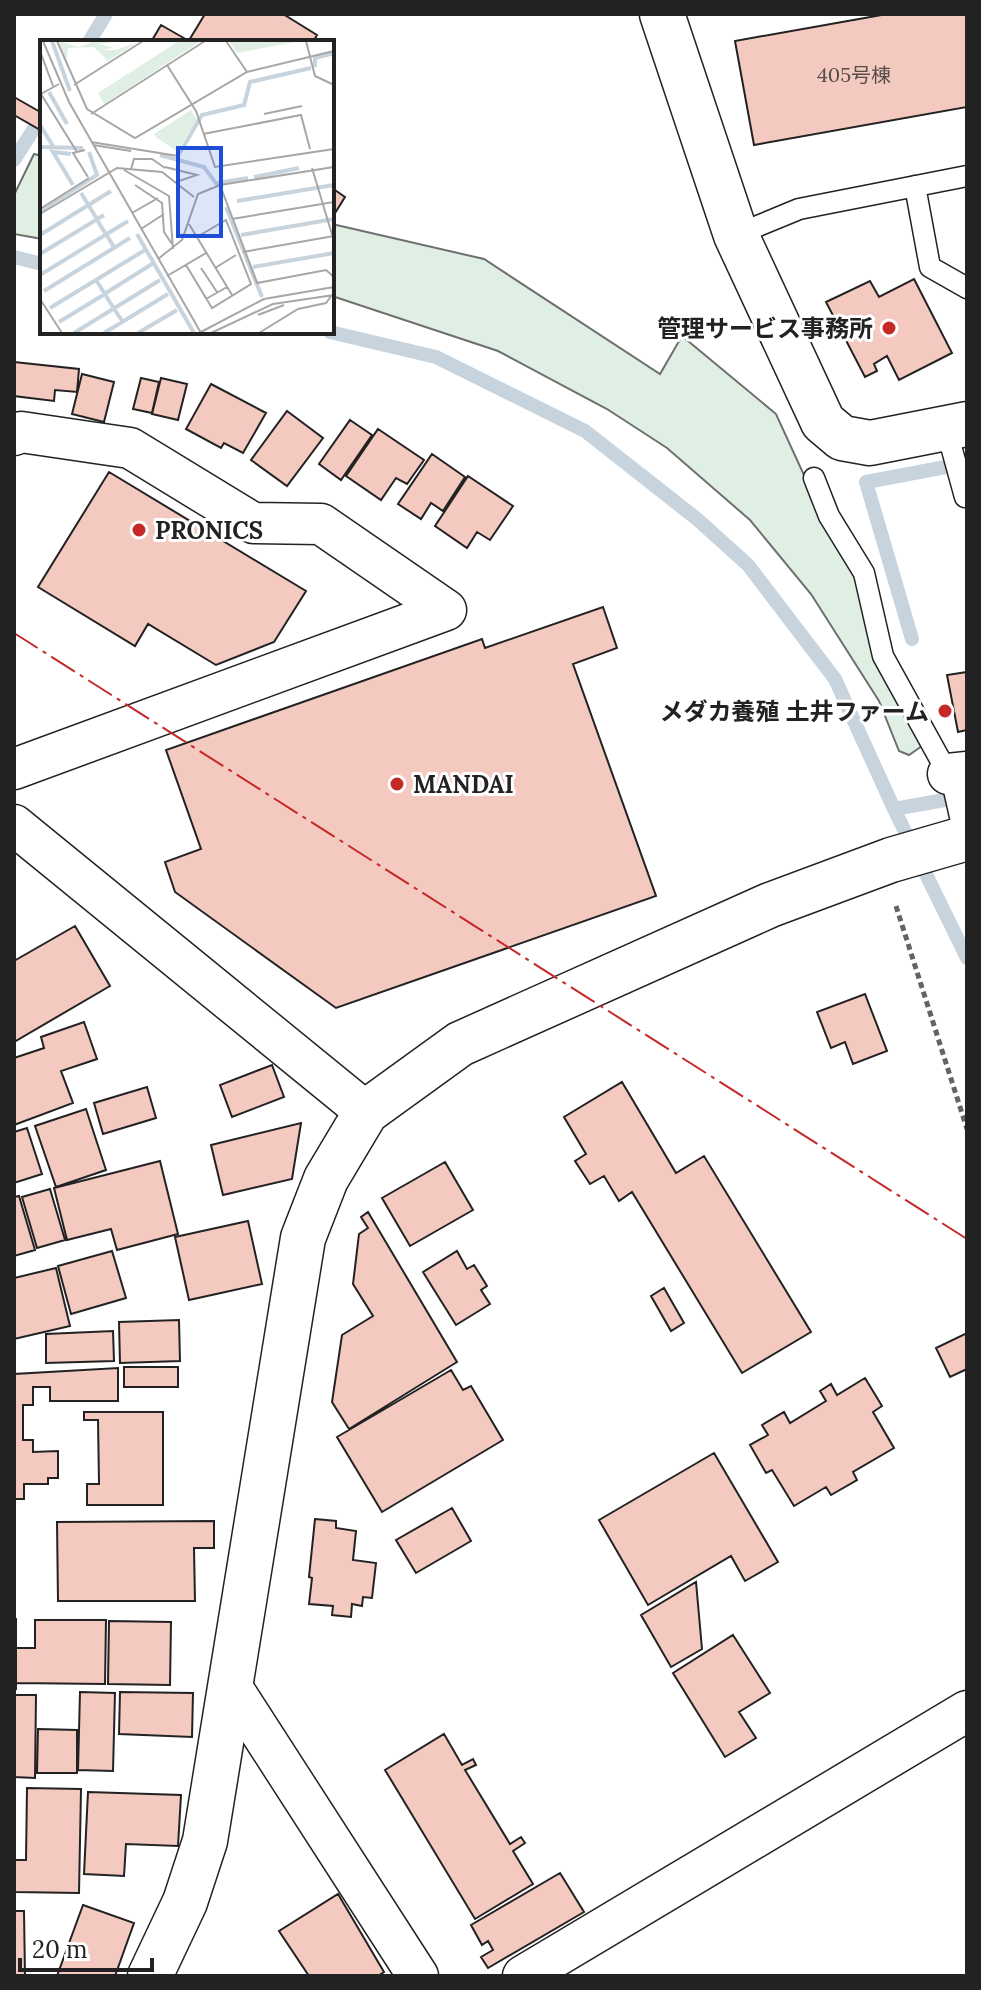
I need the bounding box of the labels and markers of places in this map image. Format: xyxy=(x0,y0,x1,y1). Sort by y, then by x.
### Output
place label: 管理サービス事務所 xyxy=(657,313,873,344)
marker: 管理サービス事務所 xyxy=(880,319,898,337)
place label: PRONICS xyxy=(155,515,263,546)
marker: PRONICS xyxy=(130,521,148,539)
place label: メダカ養殖 土井ファーム xyxy=(659,696,929,727)
marker: メダカ養殖 土井ファーム xyxy=(936,702,954,720)
place label: MANDAI xyxy=(413,769,514,800)
marker: MANDAI xyxy=(388,775,406,793)

